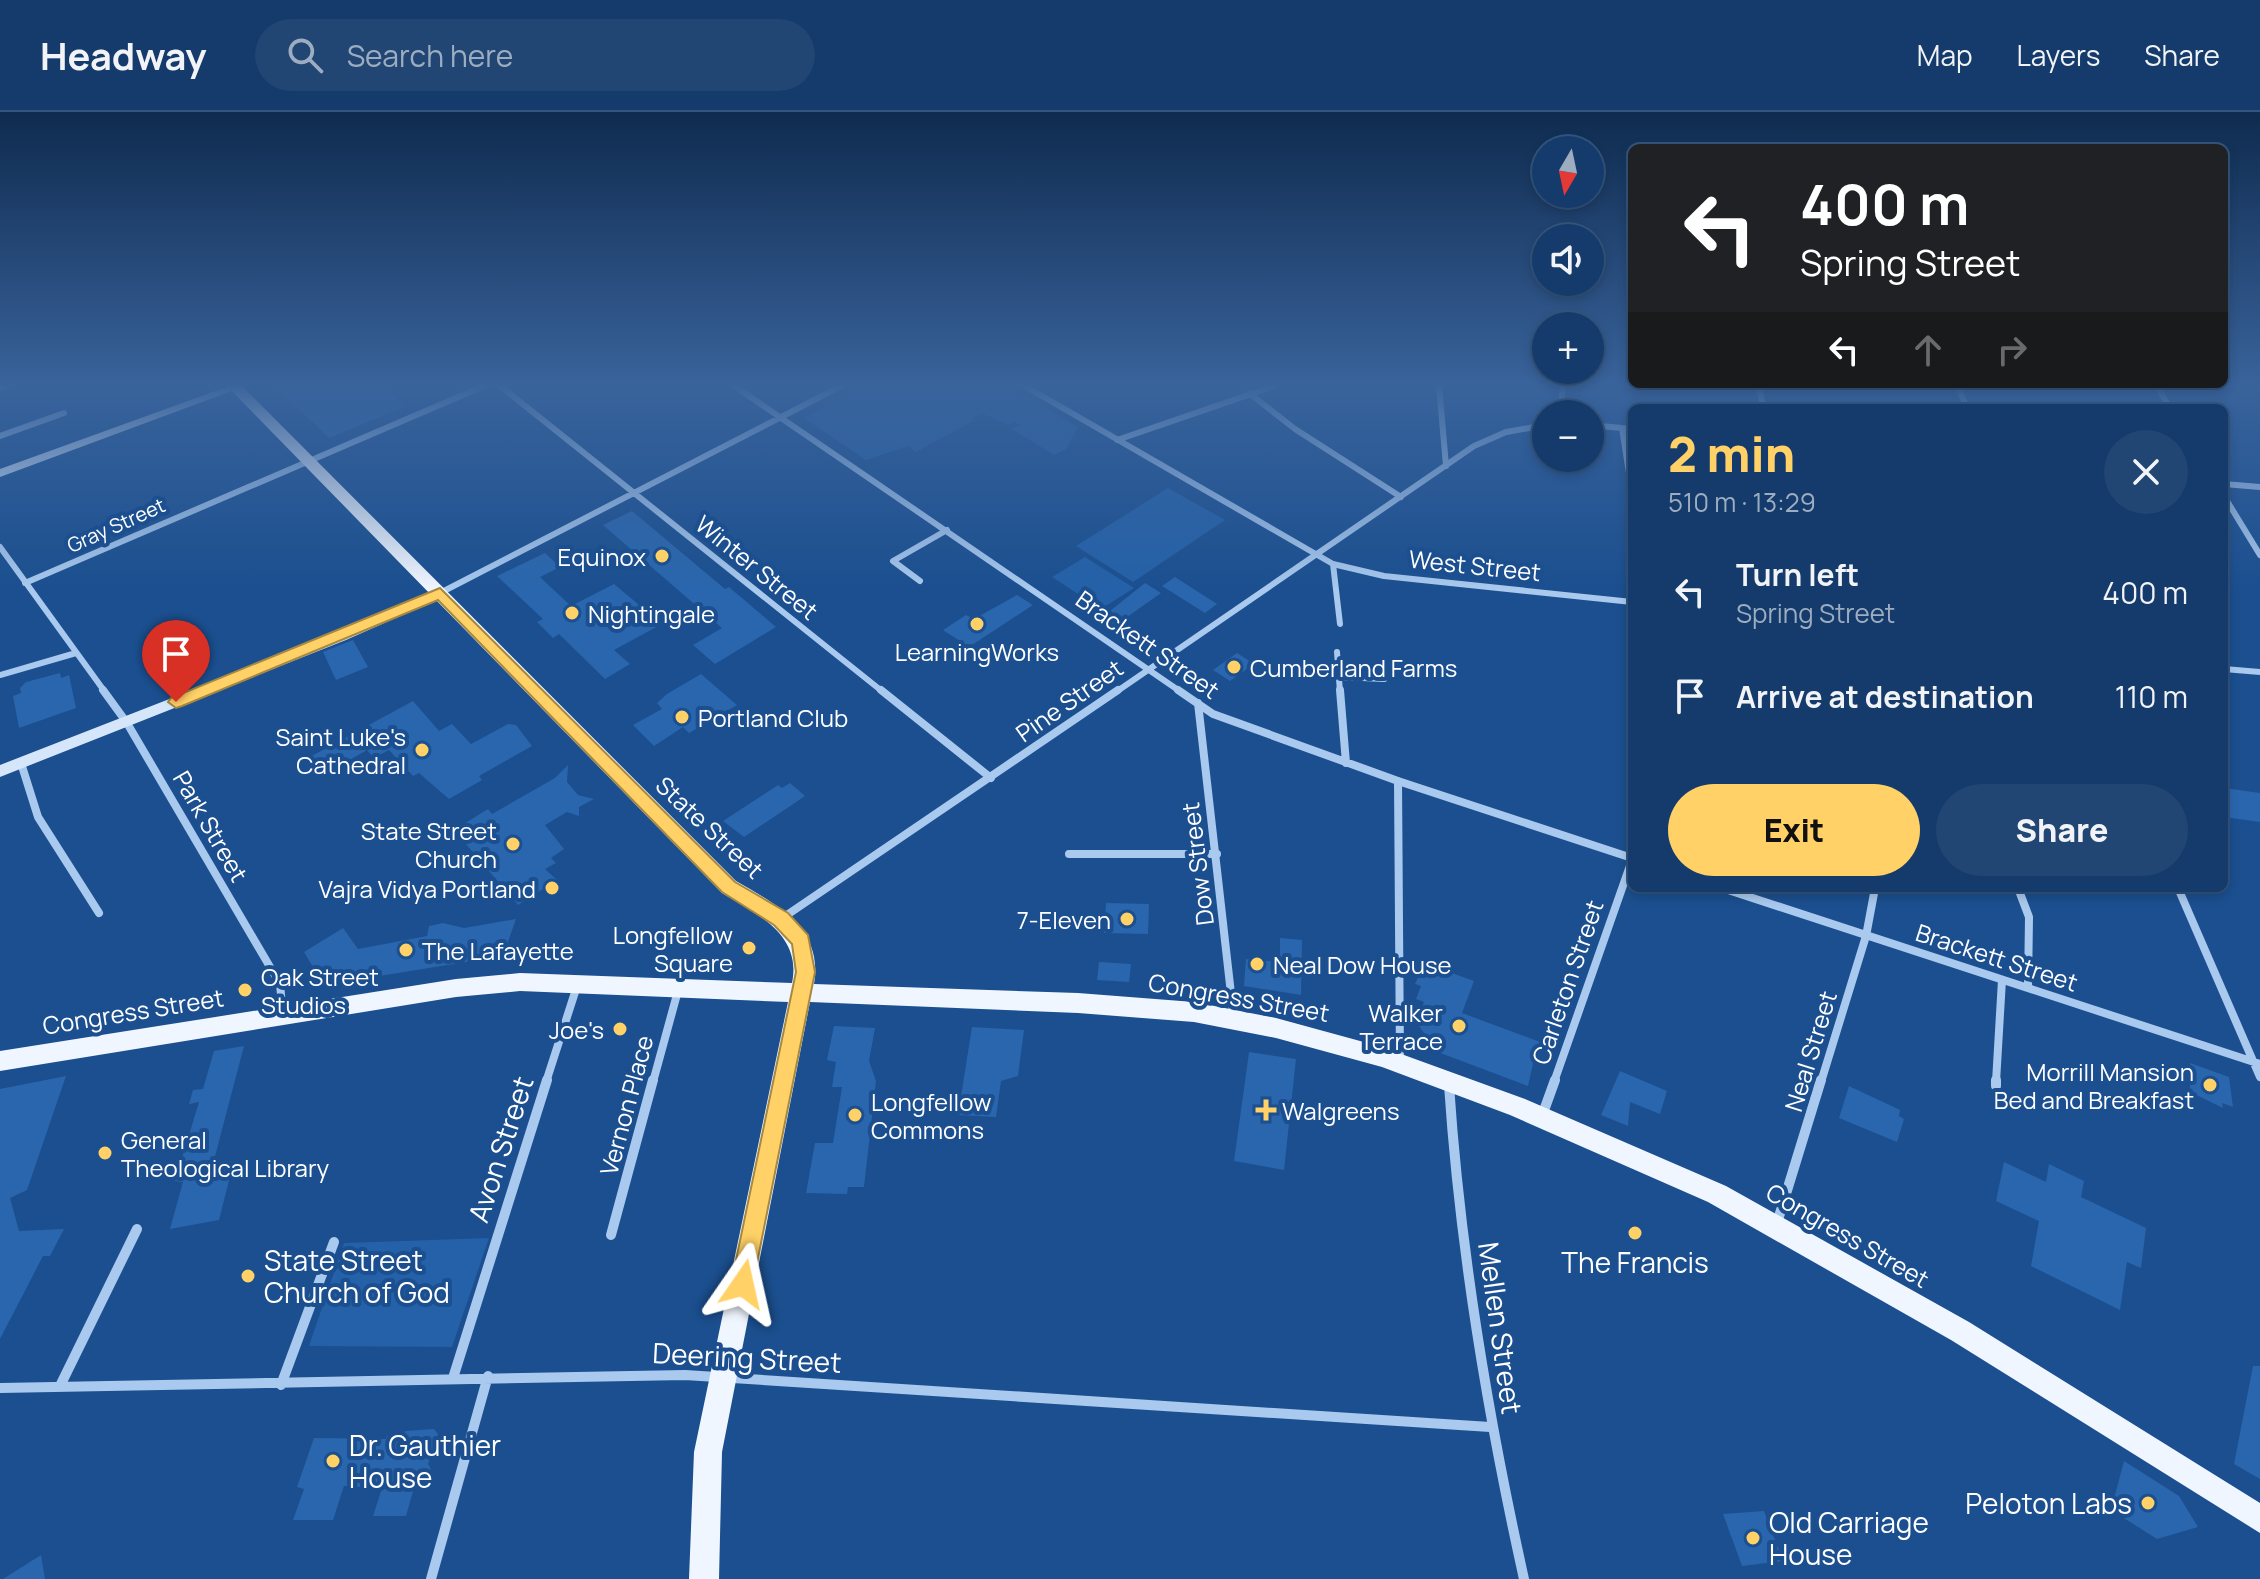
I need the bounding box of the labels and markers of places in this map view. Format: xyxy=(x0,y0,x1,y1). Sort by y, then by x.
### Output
place label: Equinox xyxy=(557,540,646,573)
marker: Equinox xyxy=(653,547,671,565)
place label: Nightingale xyxy=(588,597,715,630)
marker: Nightingale xyxy=(563,604,581,622)
marker: LearningWorks xyxy=(968,615,986,633)
pin xyxy=(142,620,210,702)
place label: LearningWorks xyxy=(895,635,1059,668)
place label: Cumberland Farms xyxy=(1250,651,1457,684)
marker: Cumberland Farms xyxy=(1225,658,1243,676)
place label: Portland Club xyxy=(698,701,848,734)
marker: Portland Club xyxy=(673,708,691,726)
place label: Saint Luke's Cathedral xyxy=(276,720,406,781)
marker: Saint Luke's Cathedral xyxy=(413,741,431,759)
place label: State Street Church xyxy=(361,814,497,875)
marker: State Street Church xyxy=(504,835,522,853)
place label: Vajra Vidya Portland xyxy=(319,872,536,905)
marker: Vajra Vidya Portland xyxy=(543,879,561,897)
place label: 7-Eleven xyxy=(1017,903,1111,936)
marker: 7-Eleven xyxy=(1118,910,1136,928)
place label: Longfellow Square xyxy=(613,918,733,979)
place label: The Lafayette xyxy=(422,934,574,967)
marker: Longfellow Square xyxy=(740,939,758,957)
marker: The Lafayette xyxy=(397,941,415,959)
place label: Neal Dow House xyxy=(1273,948,1452,981)
marker: Neal Dow House xyxy=(1248,955,1266,973)
place label: Oak Street Studios xyxy=(261,960,379,1021)
marker: Oak Street Studios xyxy=(236,981,254,999)
place label: Walker Terrace xyxy=(1359,996,1443,1057)
place label: Joe's xyxy=(549,1013,604,1046)
marker: Walker Terrace xyxy=(1450,1017,1468,1035)
marker: Joe's xyxy=(611,1020,629,1038)
place label: Morrill Mansion Bed and Breakfast xyxy=(1994,1055,2194,1116)
marker: Morrill Mansion Bed and Breakfast xyxy=(2201,1076,2219,1094)
place label: Longfellow Commons xyxy=(871,1085,991,1146)
place label: Walgreens xyxy=(1282,1094,1399,1127)
marker: Walgreens xyxy=(1257,1101,1275,1119)
marker: Longfellow Commons xyxy=(846,1106,864,1124)
place label: General Theological Library xyxy=(121,1123,329,1184)
marker: General Theological Library xyxy=(96,1144,114,1162)
marker: The Francis xyxy=(1626,1224,1644,1242)
place label: State Street Church of God xyxy=(264,1241,450,1311)
place label: The Francis xyxy=(1561,1243,1709,1281)
marker: State Street Church of God xyxy=(239,1267,257,1285)
place label: Dr. Gauthier House xyxy=(349,1426,501,1496)
marker: Dr. Gauthier House xyxy=(324,1452,342,1470)
place label: Peloton Labs xyxy=(1965,1484,2132,1522)
marker: Peloton Labs xyxy=(2139,1494,2157,1512)
place label: Old Carriage House xyxy=(1769,1503,1929,1573)
marker: Old Carriage House xyxy=(1744,1529,1762,1547)

